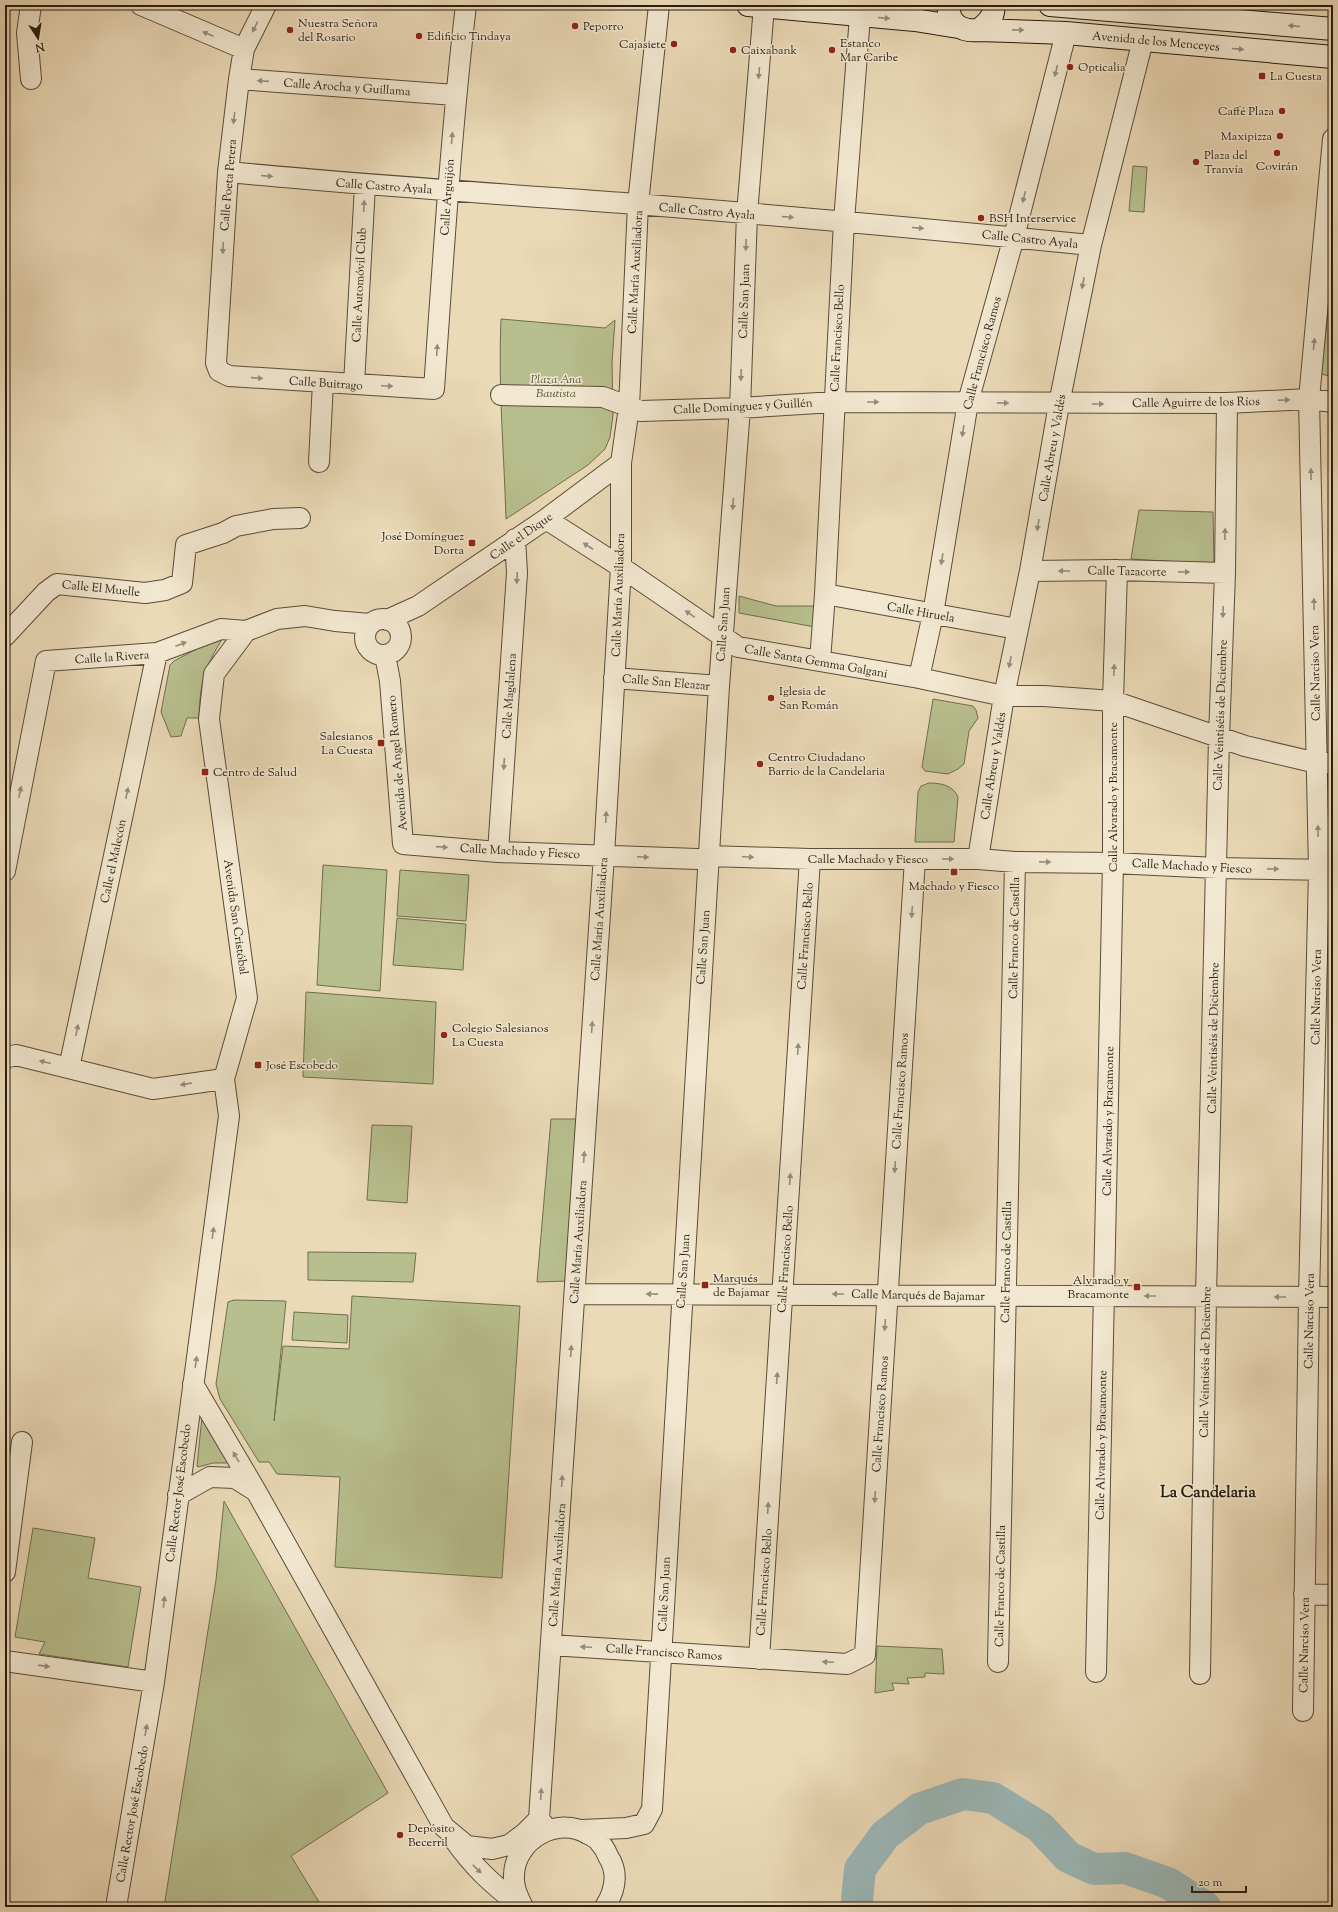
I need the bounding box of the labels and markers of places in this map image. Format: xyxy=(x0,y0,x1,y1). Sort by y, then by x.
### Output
place label: Nuestra Señora del Rosario xyxy=(298,15,378,47)
place label: Peporro xyxy=(583,18,624,36)
marker: Peporro xyxy=(570,21,580,31)
marker: Nuestra Señora del Rosario xyxy=(285,25,295,35)
place label: Edificio Tindaya xyxy=(427,28,511,46)
marker: Edificio Tindaya xyxy=(414,31,424,41)
place label: Estanco Mar Caribe xyxy=(840,35,899,67)
place label: Cajasiete xyxy=(619,36,666,54)
marker: Cajasiete xyxy=(669,39,679,49)
place label: Caixabank xyxy=(741,42,798,60)
marker: Caixabank xyxy=(728,45,738,55)
marker: Estanco Mar Caribe xyxy=(827,45,837,55)
place label: Opticalia xyxy=(1078,59,1126,77)
marker: Opticalia xyxy=(1065,62,1075,72)
place label: La Cuesta xyxy=(1270,68,1322,86)
marker: La Cuesta xyxy=(1257,71,1267,81)
place label: Caffé Plaza xyxy=(1218,103,1274,121)
marker: Caffé Plaza xyxy=(1277,106,1287,116)
place label: Maxipizza xyxy=(1221,128,1272,146)
marker: Maxipizza xyxy=(1275,131,1285,141)
place label: Plaza del Tranvía xyxy=(1204,147,1248,179)
marker: Covirán xyxy=(1272,148,1282,158)
marker: Plaza del Tranvía xyxy=(1191,157,1201,167)
place label: Covirán xyxy=(1256,158,1298,176)
place label: BSH Interservice xyxy=(989,210,1077,228)
marker: BSH Interservice xyxy=(976,213,986,223)
place label: José Domínguez Dorta xyxy=(381,528,464,560)
marker: José Domínguez Dorta xyxy=(467,538,477,548)
place label: Iglesia de San Román xyxy=(779,683,839,715)
marker: Iglesia de San Román xyxy=(766,693,776,703)
place label: Salesianos La Cuesta xyxy=(320,728,373,760)
marker: Salesianos La Cuesta xyxy=(376,738,386,748)
place label: Centro Ciudadano Barrio de la Candelaria xyxy=(768,749,885,781)
marker: Centro Ciudadano Barrio de la Candelaria xyxy=(755,759,765,769)
place label: Centro de Salud xyxy=(213,764,297,782)
marker: Centro de Salud xyxy=(200,767,210,777)
marker: Machado y Fiesco xyxy=(949,867,959,877)
place label: Machado y Fiesco xyxy=(909,878,1000,896)
place label: Colegio Salesianos La Cuesta xyxy=(452,1020,549,1052)
marker: Colegio Salesianos La Cuesta xyxy=(439,1030,449,1040)
place label: José Escobedo xyxy=(265,1057,339,1075)
marker: José Escobedo xyxy=(253,1060,263,1070)
place label: Marqués de Bajamar xyxy=(713,1270,770,1302)
place label: Alvarado y Bracamonte xyxy=(1068,1272,1129,1304)
marker: Marqués de Bajamar xyxy=(700,1280,710,1290)
marker: Alvarado y Bracamonte xyxy=(1132,1282,1142,1292)
place label: Depósito Becerril xyxy=(408,1820,455,1852)
marker: Depósito Becerril xyxy=(395,1830,405,1840)

